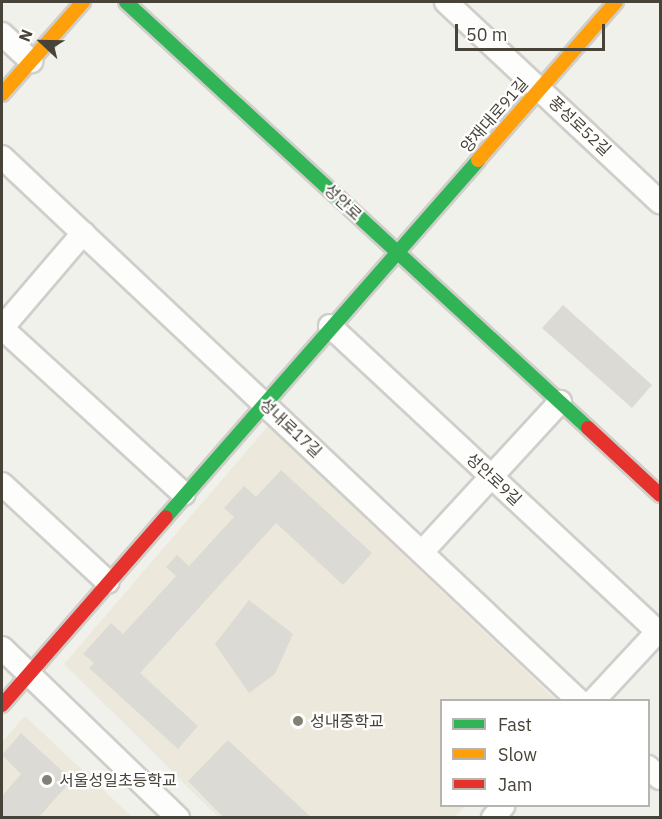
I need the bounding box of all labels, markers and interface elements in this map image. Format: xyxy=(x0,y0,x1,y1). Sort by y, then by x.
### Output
north arrow xyxy=(12,12,72,72)
scale bar xyxy=(458,12,608,50)
text: 50 m xyxy=(466,23,508,46)
text: N xyxy=(14,26,37,44)
street label: 양재대로91길 xyxy=(456,74,532,156)
street label: 풍성로52길 xyxy=(545,92,615,160)
street label: 성안로 xyxy=(320,180,366,224)
street label: 성내로17길 xyxy=(256,394,326,462)
street label: 성안로9길 xyxy=(462,449,526,509)
legend xyxy=(440,699,650,807)
place label: 성내중학교 xyxy=(310,711,384,731)
text: Fast xyxy=(498,713,532,736)
marker: 성내중학교 xyxy=(291,714,305,728)
text: Slow xyxy=(498,743,537,766)
place label: 서울성일초등학교 xyxy=(59,770,177,790)
marker: 서울성일초등학교 xyxy=(40,773,54,787)
text: Jam xyxy=(498,773,533,796)

